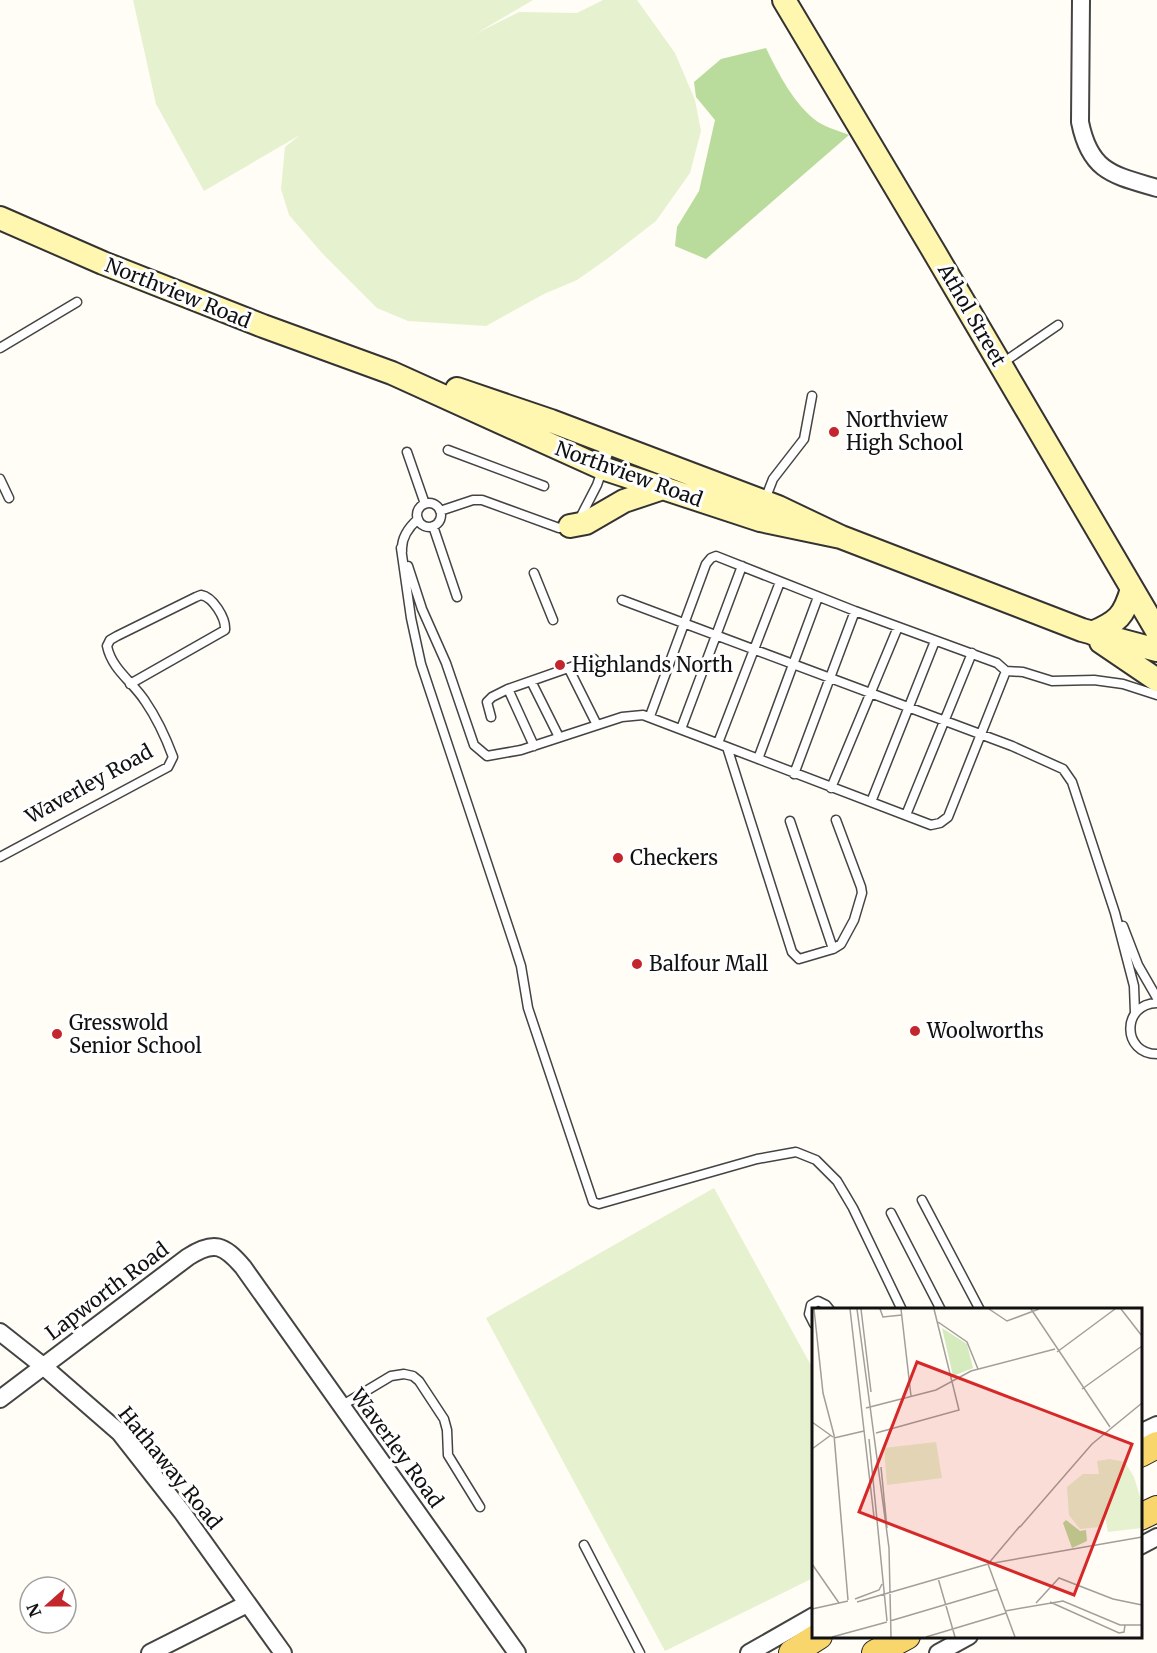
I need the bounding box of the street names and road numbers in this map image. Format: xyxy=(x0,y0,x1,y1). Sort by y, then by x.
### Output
street label: Northview Road xyxy=(102,252,255,333)
street label: Athol Street xyxy=(933,258,1012,371)
street label: Northview Road xyxy=(552,435,706,512)
street label: Waverley Road xyxy=(20,738,157,829)
street label: Lapworth Road xyxy=(40,1236,173,1345)
street label: Waverley Road xyxy=(345,1382,449,1512)
street label: Hathaway Road xyxy=(113,1401,227,1534)

